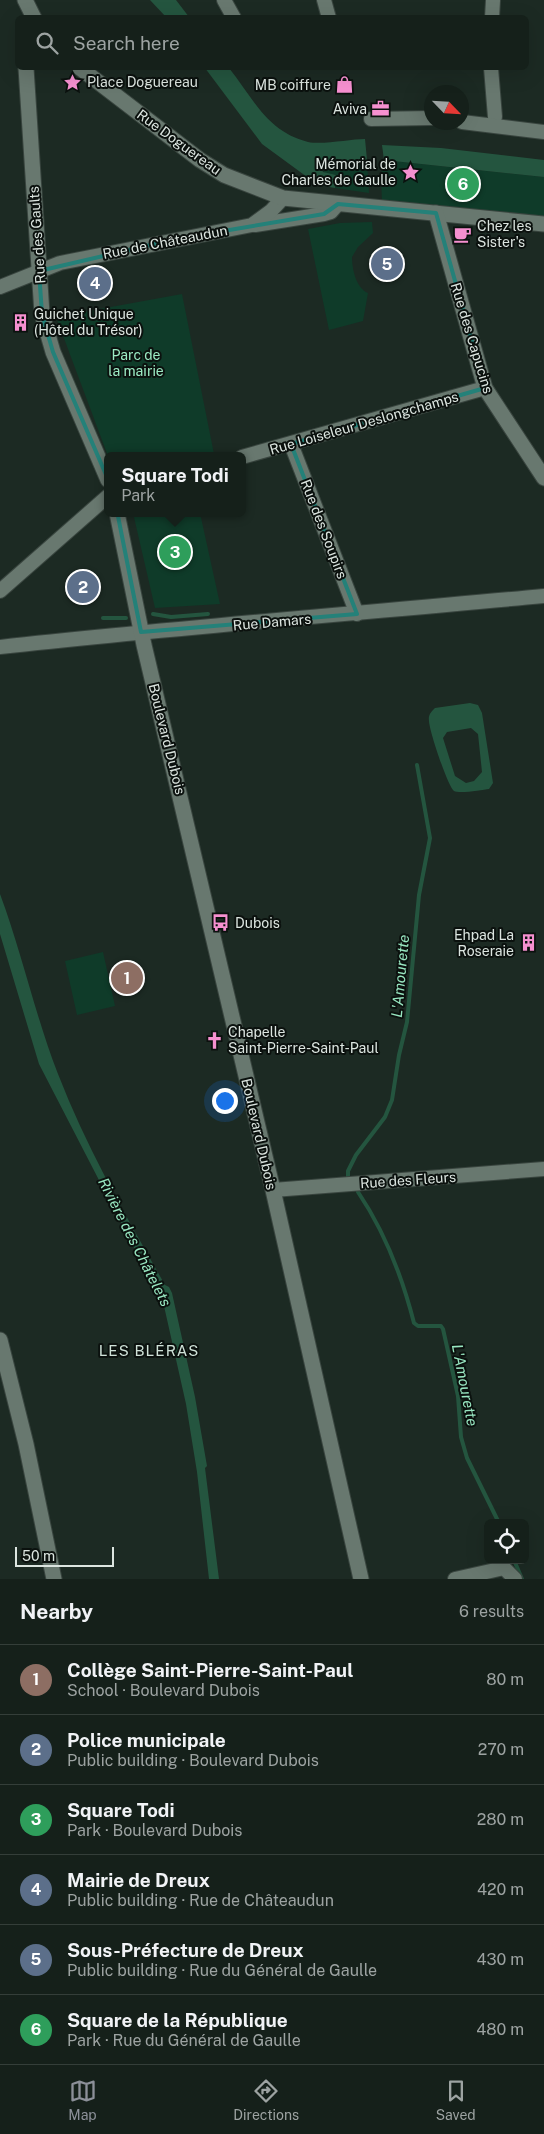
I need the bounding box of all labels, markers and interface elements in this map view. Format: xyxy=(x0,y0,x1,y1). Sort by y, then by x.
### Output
search box xyxy=(15,15,529,70)
icon: search xyxy=(33,29,61,57)
text: Search here xyxy=(73,32,180,54)
place icon: Place Doguereau xyxy=(63,72,83,92)
place label: Place Doguereau xyxy=(87,74,198,90)
shop icon: MB coiffure xyxy=(335,75,355,95)
place label: MB coiffure xyxy=(255,77,331,93)
north arrow xyxy=(424,85,469,130)
office icon: Aviva xyxy=(371,99,391,119)
place label: Aviva xyxy=(333,101,367,117)
street label: Rue Doguereau xyxy=(134,106,224,178)
place label: Mémorial de Charles de Gaulle xyxy=(281,156,396,188)
place icon: Mémorial de Charles de Gaulle xyxy=(400,162,420,182)
pin: 6 xyxy=(447,165,479,203)
street label: Rue des Gaults xyxy=(26,186,48,284)
place label: Chez les Sister's xyxy=(477,218,531,250)
street label: Rue de Châteaudun xyxy=(101,222,229,262)
cafe icon: Chez les Sister's xyxy=(453,224,473,244)
pin: 5 xyxy=(371,245,403,283)
pin: 4 xyxy=(79,264,111,302)
street label: Rue des Capucins xyxy=(448,281,496,395)
place label: Guichet Unique (Hôtel du Trésor) xyxy=(34,306,143,338)
building icon: Guichet Unique (Hôtel du Trésor) xyxy=(10,312,30,332)
park label: Parc de la mairie xyxy=(108,347,164,379)
street label: Rue Loiseleur Deslongchamps xyxy=(268,388,460,458)
popup xyxy=(104,452,246,517)
text: Square Todi xyxy=(121,464,229,486)
street label: Rue des Soupirs xyxy=(298,477,350,581)
text: Park xyxy=(121,486,155,505)
pin: 3 xyxy=(159,533,191,571)
pin: 2 xyxy=(67,568,99,606)
street label: Rue Damars xyxy=(232,611,312,633)
street label: Boulevard Dubois xyxy=(145,682,189,796)
bus stop icon: Dubois xyxy=(211,913,231,933)
place label: Dubois xyxy=(235,915,280,931)
place label: Ehpad La Roseraie xyxy=(454,927,514,959)
building icon: Ehpad La Roseraie xyxy=(518,933,538,953)
water label: L'Amourette xyxy=(388,934,412,1018)
pin: 1 xyxy=(111,959,143,997)
place label: Chapelle Saint-Pierre-Saint-Paul xyxy=(228,1024,379,1056)
church icon: Chapelle Saint-Pierre-Saint-Paul xyxy=(204,1030,224,1050)
street label: Boulevard Dubois xyxy=(238,1077,280,1191)
your location xyxy=(212,1088,238,1114)
street label: Rue des Fleurs xyxy=(360,1169,456,1191)
water label: Rivière des Châtelets xyxy=(95,1175,175,1309)
district label: LES BLÉRAS xyxy=(99,1342,199,1359)
water label: L'Amourette xyxy=(449,1343,481,1427)
map controls xyxy=(484,1519,529,1564)
button: locate xyxy=(484,1519,529,1564)
scale bar xyxy=(15,1544,114,1567)
text: 50 m xyxy=(22,1548,55,1564)
text: Nearby xyxy=(20,1599,93,1624)
text: 6 results xyxy=(459,1602,524,1621)
text: Collège Saint-Pierre-Saint-Paul xyxy=(67,1659,353,1681)
text: 1 xyxy=(33,1670,39,1689)
text: 80 m xyxy=(486,1670,524,1689)
text: School · Boulevard Dubois xyxy=(67,1681,260,1700)
text: Police municipale xyxy=(67,1729,226,1751)
text: 2 xyxy=(31,1740,41,1759)
text: 270 m xyxy=(478,1740,524,1759)
text: Public building · Boulevard Dubois xyxy=(67,1751,319,1770)
text: Square Todi xyxy=(67,1799,175,1821)
text: 3 xyxy=(31,1810,41,1829)
text: 280 m xyxy=(477,1810,524,1829)
text: Park · Boulevard Dubois xyxy=(67,1821,242,1840)
text: Mairie de Dreux xyxy=(67,1869,210,1891)
text: 4 xyxy=(31,1880,41,1899)
text: 420 m xyxy=(477,1880,524,1899)
text: Public building · Rue de Châteaudun xyxy=(67,1891,334,1910)
text: Sous-Préfecture de Dreux xyxy=(67,1939,304,1961)
text: 5 xyxy=(31,1950,41,1969)
text: 430 m xyxy=(476,1950,524,1969)
text: Public building · Rue du Général de Gaulle xyxy=(67,1961,377,1980)
text: Square de la République xyxy=(67,2009,288,2031)
text: 6 xyxy=(31,2020,41,2039)
text: 480 m xyxy=(476,2020,524,2039)
text: Park · Rue du Général de Gaulle xyxy=(67,2031,301,2050)
tab: Map xyxy=(68,2077,97,2123)
tab: Directions xyxy=(233,2077,299,2123)
tab: Saved xyxy=(436,2077,476,2123)

